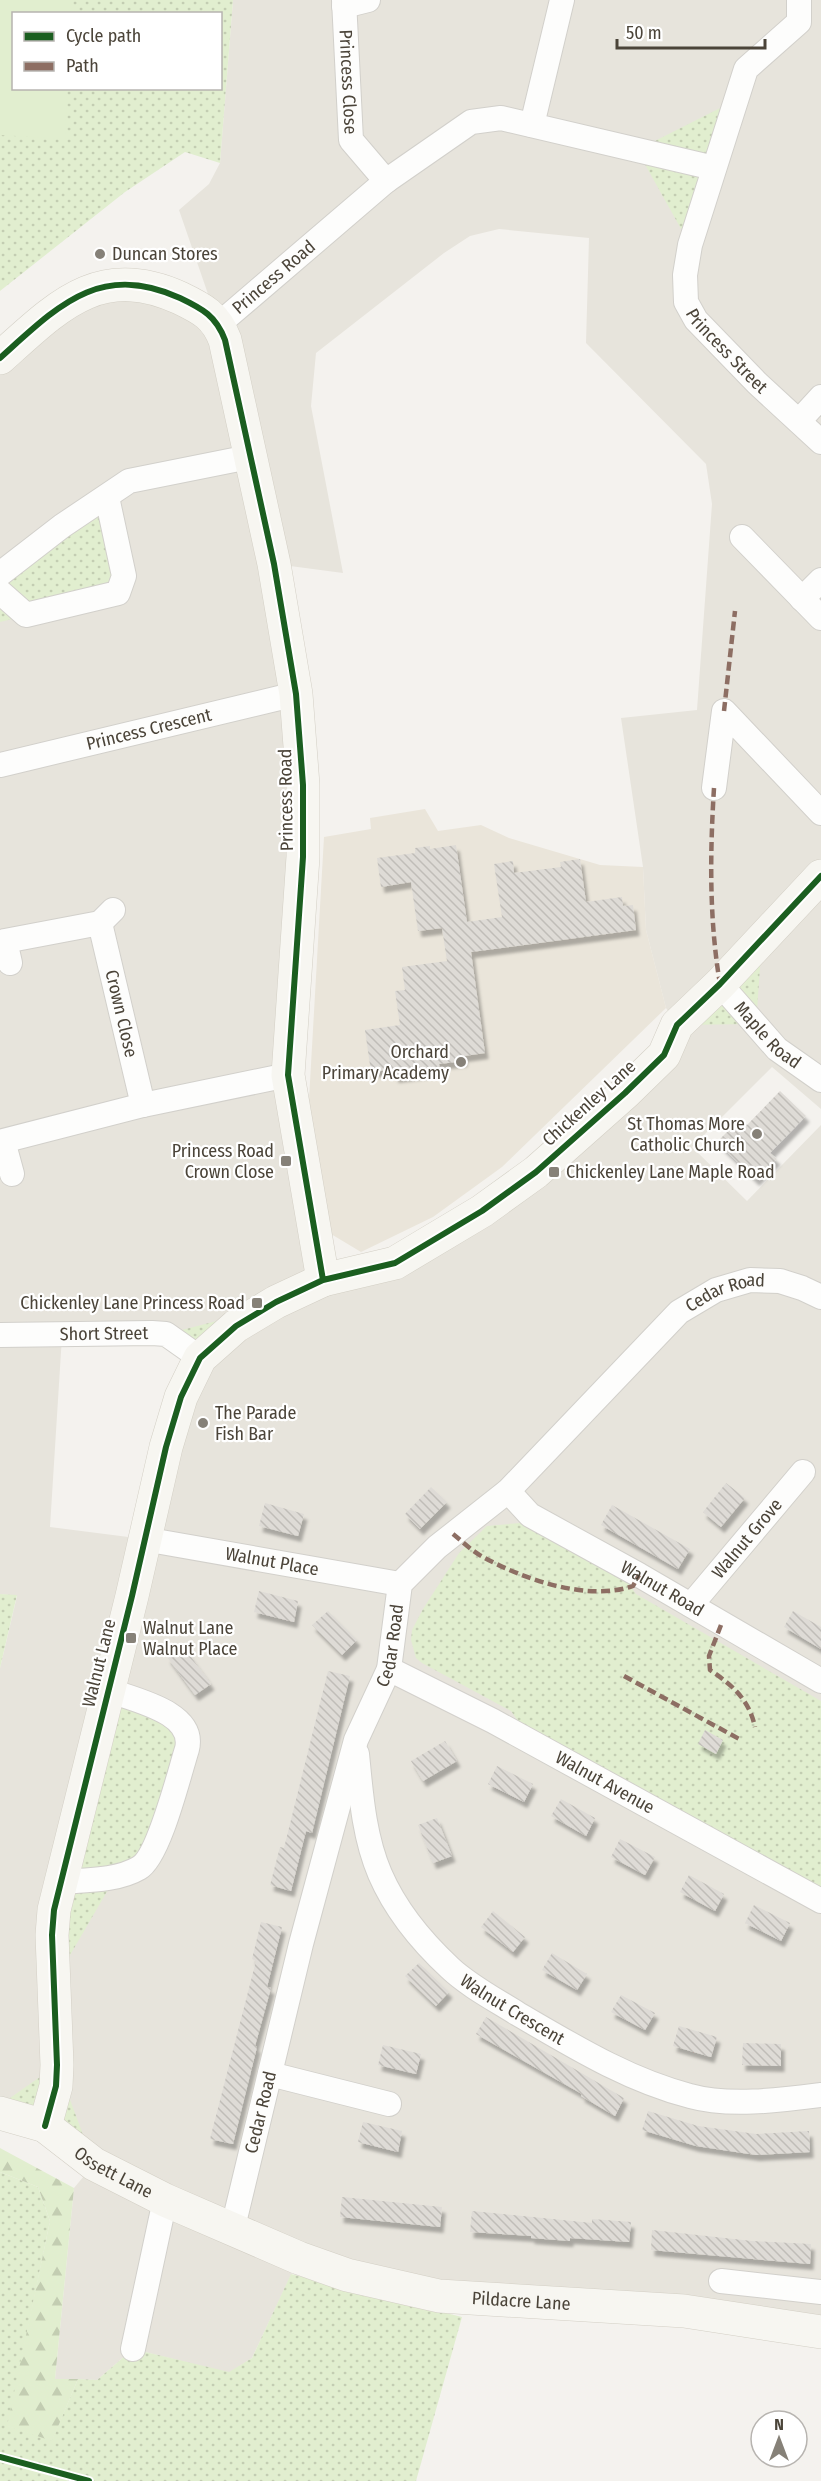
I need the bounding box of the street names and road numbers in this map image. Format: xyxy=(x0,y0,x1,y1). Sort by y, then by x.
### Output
street label: Princess Close xyxy=(334,29,362,135)
street label: Princess Road xyxy=(228,235,320,319)
street label: Princess Street xyxy=(681,305,772,398)
street label: Princess Crescent xyxy=(84,704,214,755)
street label: Princess Road xyxy=(274,749,298,851)
street label: Crown Close xyxy=(100,967,142,1060)
street label: Maple Road xyxy=(729,997,805,1073)
street label: Chickenley Lane xyxy=(538,1055,640,1151)
street label: Cedar Road xyxy=(681,1269,765,1317)
street label: Short Street xyxy=(60,1322,149,1345)
street label: Walnut Grove xyxy=(707,1494,787,1583)
street label: Walnut Place xyxy=(224,1542,321,1581)
street label: Walnut Road xyxy=(617,1556,708,1621)
street label: Cedar Road xyxy=(371,1603,408,1691)
street label: Walnut Lane xyxy=(77,1616,121,1710)
street label: Walnut Avenue xyxy=(552,1746,658,1818)
street label: Walnut Crescent xyxy=(456,1970,569,2050)
street label: Cedar Road xyxy=(240,2069,281,2156)
street label: Ossett Lane xyxy=(70,2142,157,2203)
street label: Pildacre Lane xyxy=(471,2287,571,2315)

